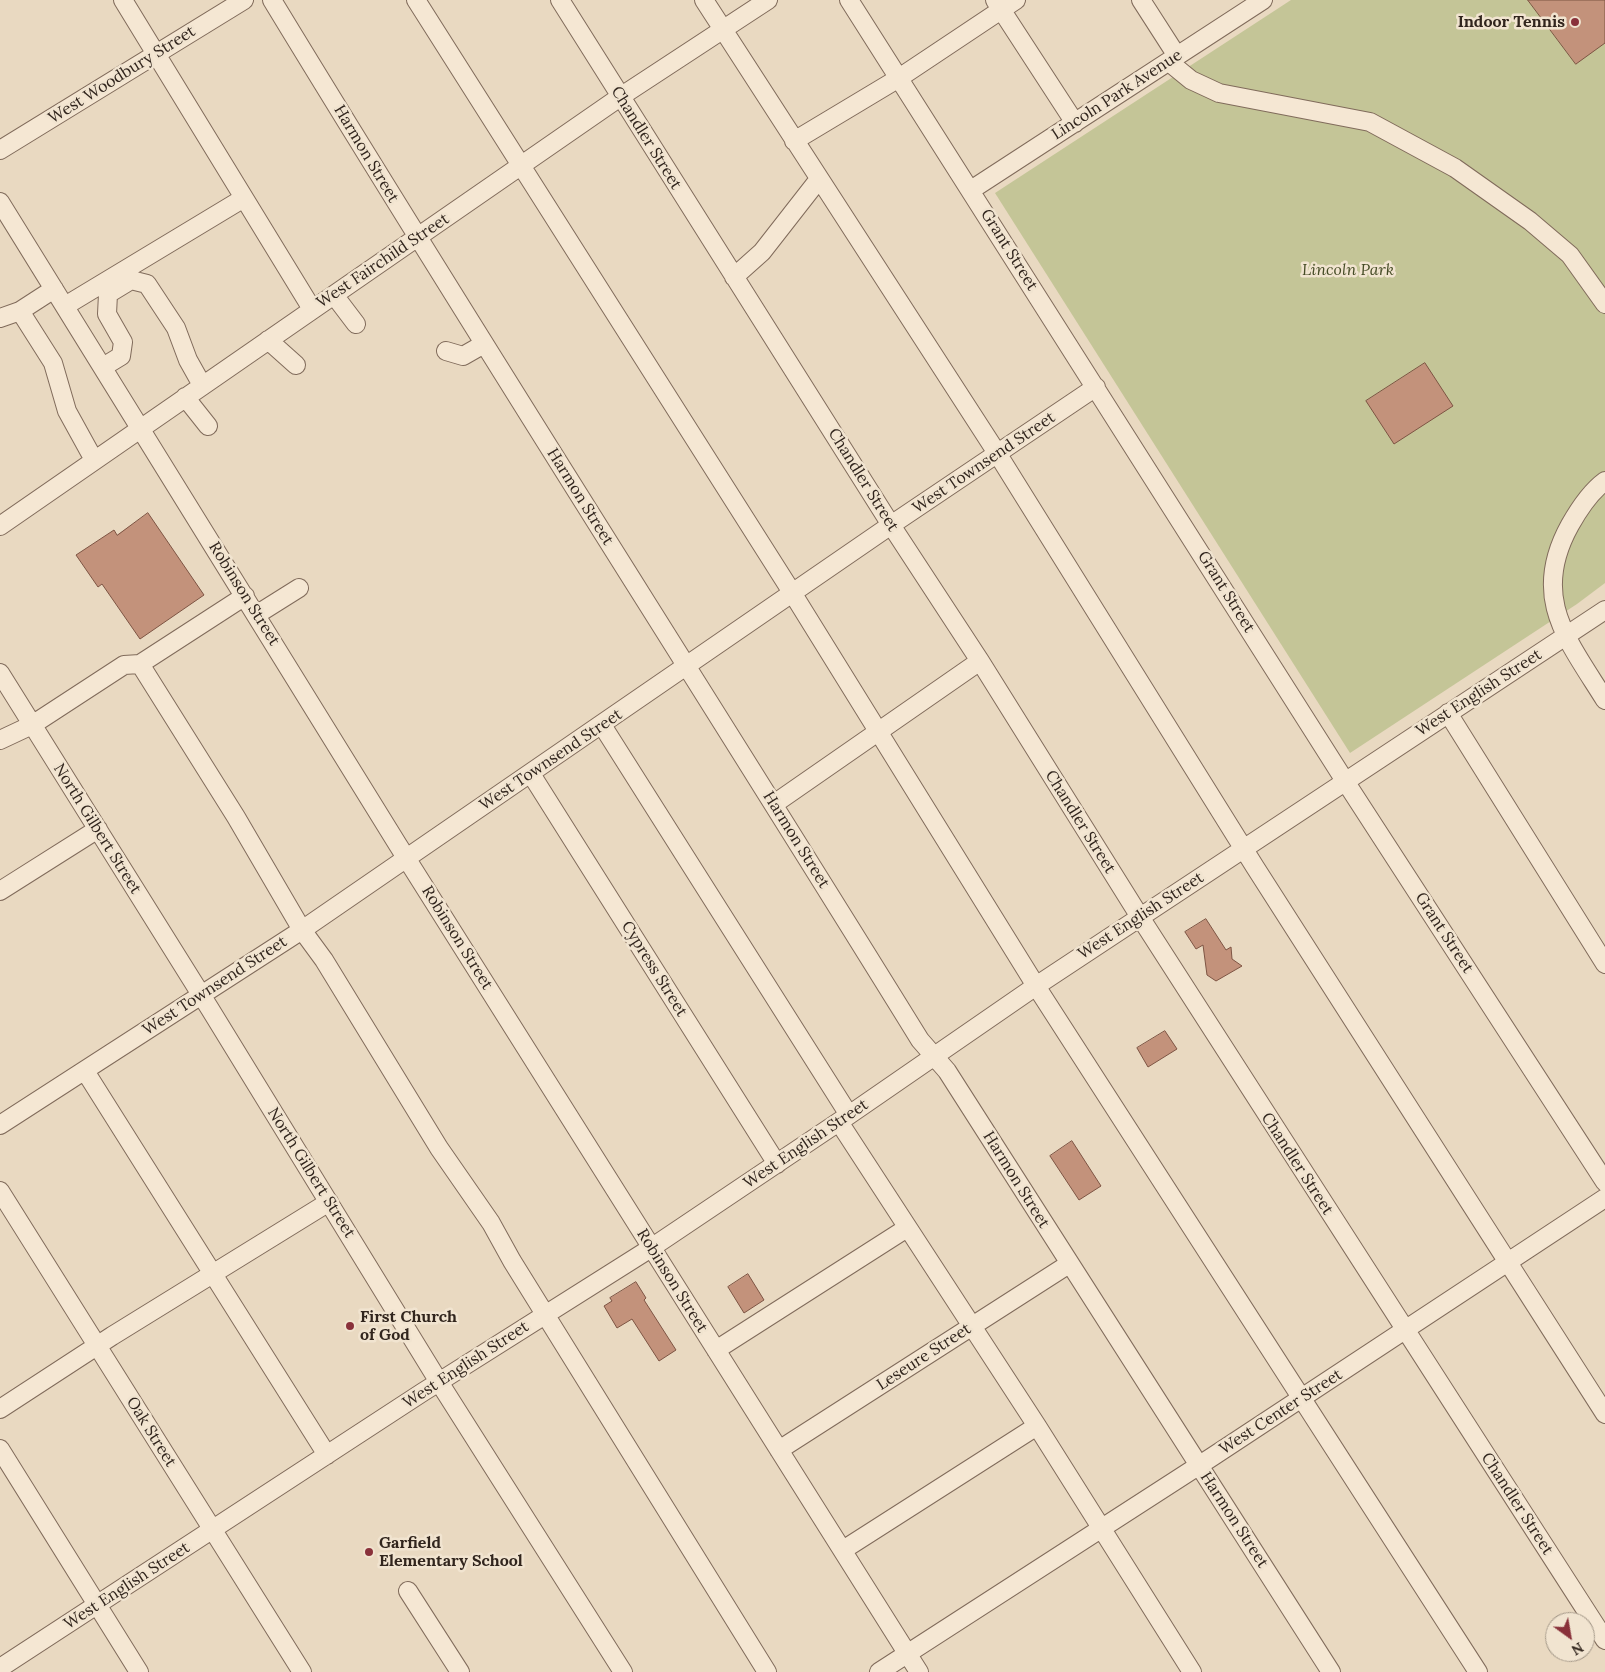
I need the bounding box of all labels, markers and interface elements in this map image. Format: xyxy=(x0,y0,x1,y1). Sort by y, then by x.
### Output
place label: Indoor Tennis xyxy=(1458,12,1565,32)
marker: Indoor Tennis xyxy=(1569,16,1581,28)
street label: West Woodbury Street xyxy=(45,22,199,128)
street label: Lincoln Park Avenue xyxy=(1048,46,1186,144)
street label: Chandler Street xyxy=(607,83,685,193)
street label: Harmon Street xyxy=(329,102,403,206)
street label: Grant Street xyxy=(976,206,1042,294)
street label: West Fairchild Street xyxy=(313,210,453,312)
park label: Lincoln Park xyxy=(1302,260,1394,280)
street label: West Townsend Street xyxy=(909,408,1059,518)
street label: Chandler Street xyxy=(824,425,902,535)
street label: Harmon Street xyxy=(543,445,617,549)
street label: Robinson Street xyxy=(204,539,284,649)
street label: Grant Street xyxy=(1193,548,1259,636)
street label: West English Street xyxy=(1413,645,1545,741)
street label: West Townsend Street xyxy=(476,705,626,815)
street label: North Gilbert Street xyxy=(49,760,145,898)
street label: Chandler Street xyxy=(1041,767,1119,877)
street label: Harmon Street xyxy=(759,788,833,892)
street label: West English Street xyxy=(1075,868,1207,964)
street label: Robinson Street xyxy=(417,883,497,993)
street label: Grant Street xyxy=(1411,889,1477,977)
street label: Cypress Street xyxy=(617,918,691,1020)
street label: West Townsend Street xyxy=(139,932,291,1040)
street label: West English Street xyxy=(740,1095,872,1193)
street label: North Gilbert Street xyxy=(263,1104,359,1242)
street label: Chandler Street xyxy=(1257,1109,1337,1219)
street label: Harmon Street xyxy=(979,1128,1053,1232)
street label: Robinson Street xyxy=(632,1226,712,1336)
place label: First Church of God xyxy=(360,1307,457,1345)
street label: West English Street xyxy=(400,1317,532,1413)
street label: Leseure Street xyxy=(873,1319,975,1395)
marker: First Church of God xyxy=(344,1320,356,1332)
street label: West Center Street xyxy=(1216,1365,1346,1459)
street label: Oak Street xyxy=(122,1393,180,1471)
street label: Chandler Street xyxy=(1477,1449,1557,1559)
street label: Harmon Street xyxy=(1196,1468,1272,1572)
place label: Garfield Elementary School xyxy=(379,1533,523,1571)
street label: West English Street xyxy=(61,1538,193,1634)
marker: Garfield Elementary School xyxy=(363,1546,375,1558)
north arrow xyxy=(1545,1612,1595,1662)
text: N xyxy=(1568,1638,1587,1659)

